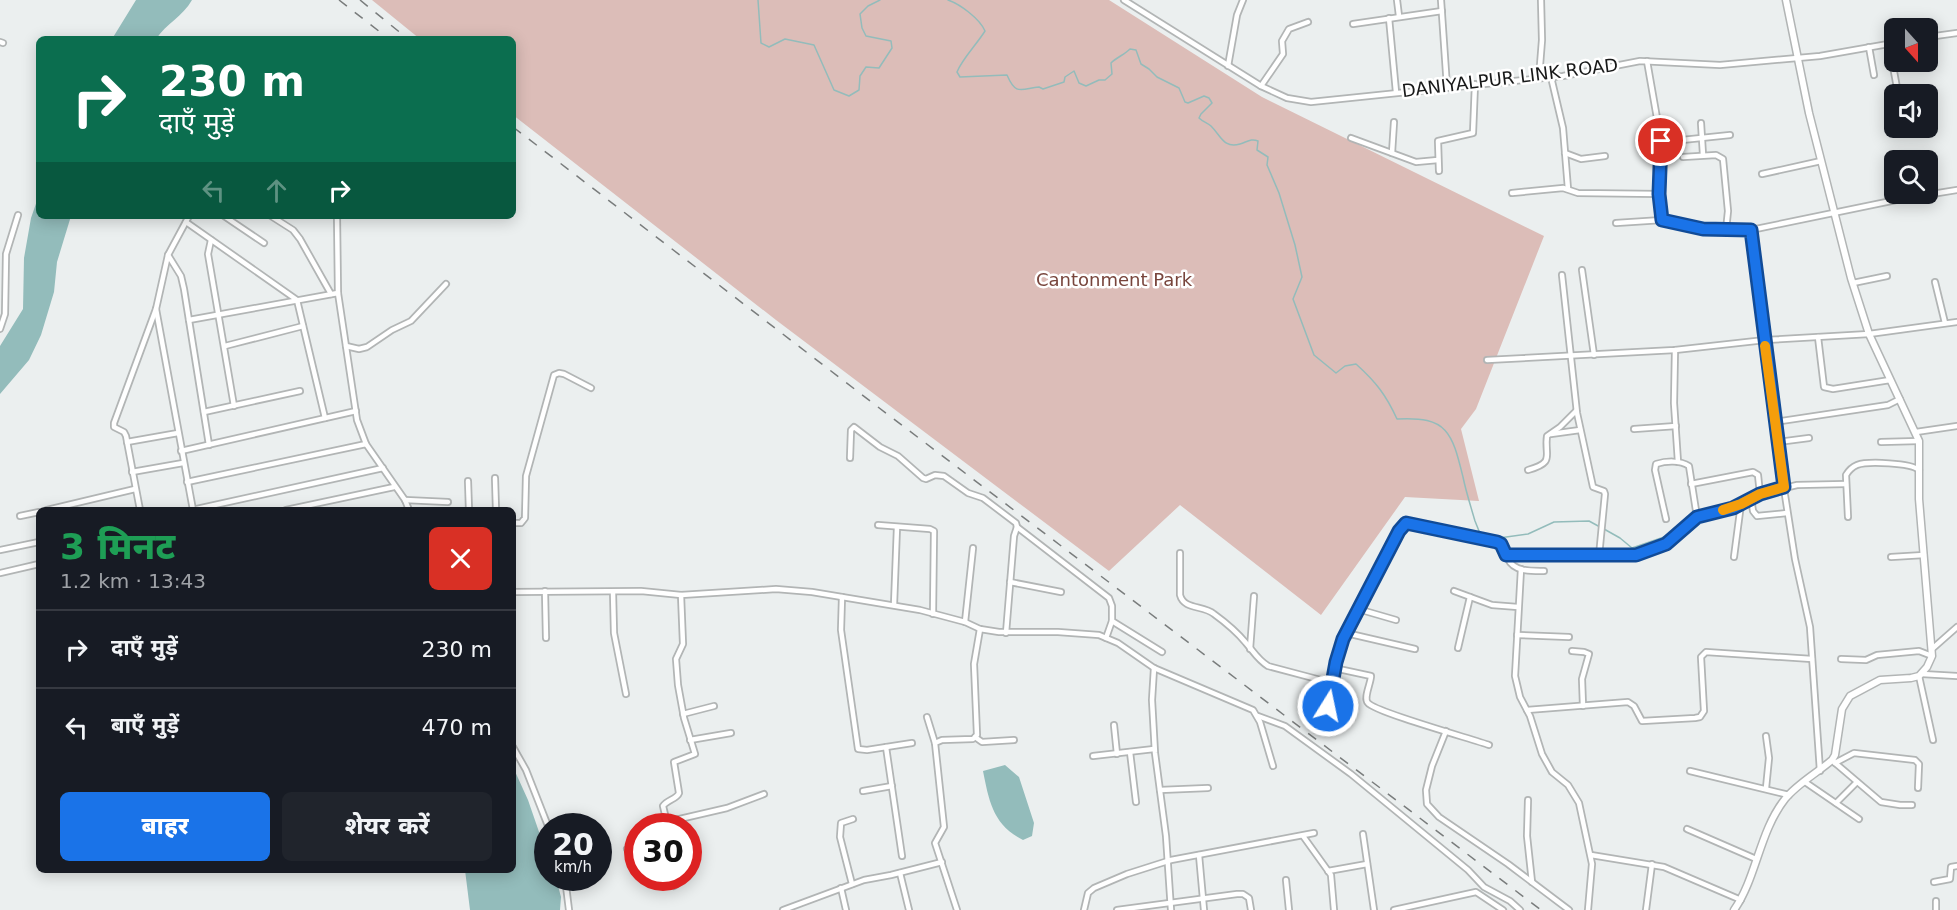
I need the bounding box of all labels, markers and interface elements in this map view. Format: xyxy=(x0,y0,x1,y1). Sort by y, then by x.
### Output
north arrow xyxy=(1884,18,1938,72)
map controls xyxy=(1884,18,1938,204)
street label: DANIYALPUR LINK ROAD xyxy=(1401,54,1619,101)
text: 230 m xyxy=(159,57,305,106)
icon: right xyxy=(60,60,138,138)
button: sound xyxy=(1884,84,1938,138)
text: दाएँ मुड़ें xyxy=(159,107,234,138)
pin xyxy=(1635,115,1686,166)
icon: arrive xyxy=(1644,124,1677,157)
button: search xyxy=(1884,150,1938,204)
icon: left xyxy=(197,174,230,207)
icon: ahead xyxy=(260,174,293,207)
icon: right xyxy=(323,174,356,207)
park label: Cantonment Park xyxy=(1036,269,1193,290)
text: 3 मिनट xyxy=(60,526,175,567)
button: close xyxy=(429,527,492,590)
text: 1.2 km · 13:43 xyxy=(60,569,206,593)
icon: right xyxy=(60,633,93,666)
text: दाएँ मुड़ें xyxy=(111,635,178,660)
text: 230 m xyxy=(422,637,492,662)
position arrow xyxy=(1296,674,1360,738)
icon: left xyxy=(60,711,93,744)
text: बाएँ मुड़ें xyxy=(111,713,179,738)
text: 470 m xyxy=(422,715,492,740)
button: बाहर xyxy=(60,792,270,861)
button: शेयर करें xyxy=(282,792,492,861)
speed limit sign: 30 xyxy=(624,813,702,891)
text: 20 xyxy=(552,827,594,862)
text: km/h xyxy=(554,858,592,876)

